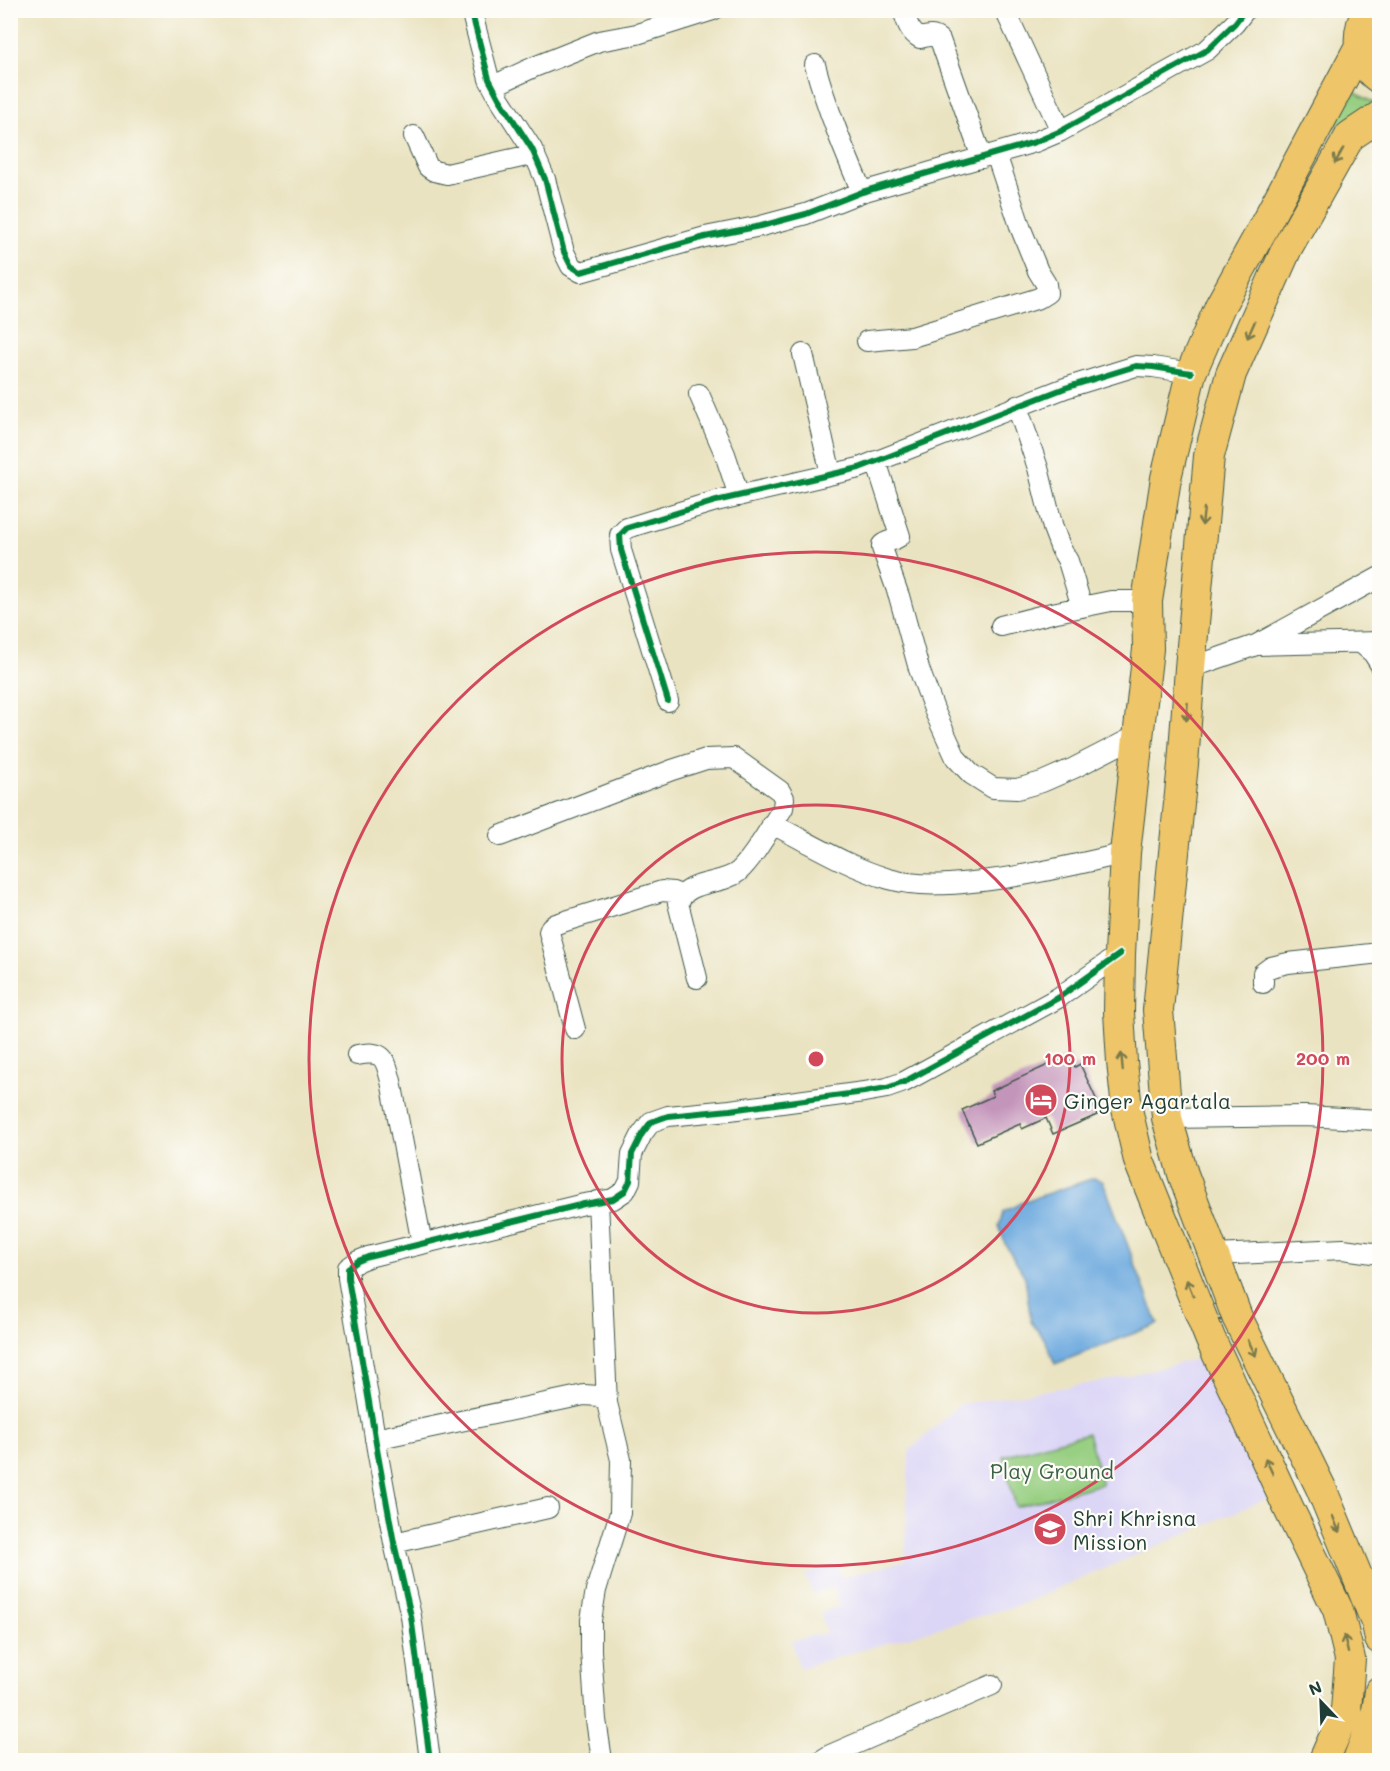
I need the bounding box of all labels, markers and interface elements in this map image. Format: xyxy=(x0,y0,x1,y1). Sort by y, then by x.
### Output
one-way arrow xyxy=(1333,147,1345,164)
one-way arrow xyxy=(1244,320,1256,338)
one-way arrow xyxy=(1197,507,1208,527)
one-way arrow xyxy=(1181,701,1192,721)
text: 100 m xyxy=(1044,1046,1096,1070)
text: 200 m xyxy=(1296,1046,1350,1070)
centre of rings xyxy=(806,1049,826,1069)
one-way arrow xyxy=(1116,1053,1127,1073)
hotel icon: Ginger Agartala xyxy=(1023,1082,1059,1118)
place label: Ginger Agartala xyxy=(1064,1087,1231,1114)
one-way arrow xyxy=(1184,1279,1195,1298)
one-way arrow xyxy=(1247,1339,1259,1357)
park label: Play Ground xyxy=(990,1457,1114,1484)
one-way arrow xyxy=(1263,1457,1274,1475)
place label: Shri Khrisna Mission xyxy=(1073,1504,1197,1555)
school or university icon: Shri Khrisna Mission xyxy=(1032,1511,1068,1547)
one-way arrow xyxy=(1331,1515,1342,1533)
one-way arrow xyxy=(1340,1635,1352,1654)
north arrow xyxy=(1291,1672,1351,1732)
text: N xyxy=(1305,1676,1325,1700)

